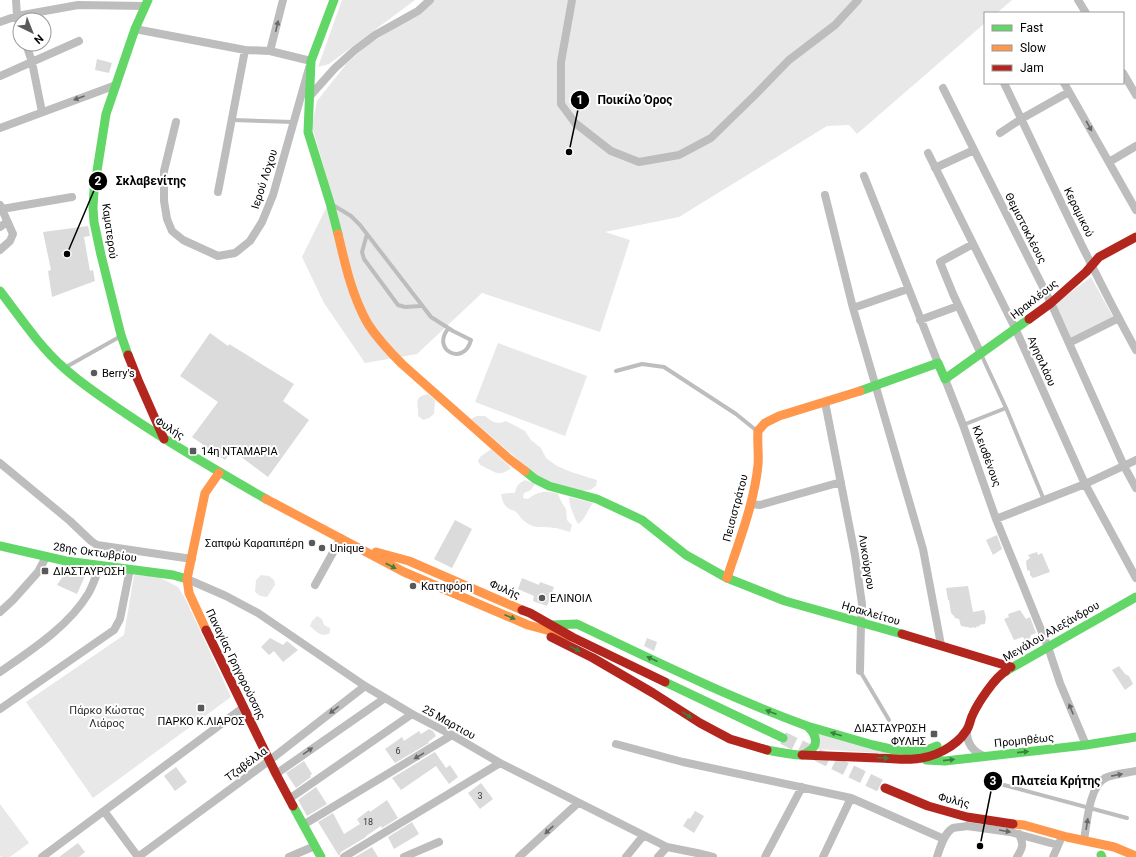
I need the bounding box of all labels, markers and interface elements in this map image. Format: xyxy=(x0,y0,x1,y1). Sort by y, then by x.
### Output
north arrow xyxy=(12,12,52,52)
legend xyxy=(984,12,1124,84)
one-way arrow xyxy=(274,19,280,32)
text: Fast xyxy=(1020,21,1043,35)
text: N xyxy=(31,32,46,47)
text: Slow xyxy=(1020,41,1046,55)
text: Jam xyxy=(1020,61,1044,75)
callout: Ποικίλο Όρος xyxy=(570,88,681,112)
text: 1 xyxy=(577,93,583,107)
text: Ποικίλο Όρος xyxy=(598,93,672,107)
one-way arrow xyxy=(73,96,85,102)
one-way arrow xyxy=(1085,121,1092,132)
street label: Ιερού Λόχου xyxy=(249,148,280,211)
callout: Σκλαβενίτης xyxy=(88,169,194,193)
text: 2 xyxy=(95,174,102,188)
text: Σκλαβενίτης xyxy=(116,174,186,188)
street label: Κεραμικού xyxy=(1061,185,1096,239)
street label: Θεμιστοκλέους xyxy=(1002,191,1049,266)
street label: Καματερού xyxy=(99,203,120,260)
street label: Ηρακλέους xyxy=(1008,277,1061,322)
street label: Αγησιλάου xyxy=(1025,334,1058,388)
place label: Berry's xyxy=(102,367,135,380)
marker: Berry's xyxy=(89,368,99,378)
street label: Φυλής xyxy=(153,414,187,442)
street label: Κλεισθένους xyxy=(969,424,1004,489)
place label: 14η ΝΤΑΜΑΡΙΑ xyxy=(201,445,278,458)
marker: 14η ΝΤΑΜΑΡΙΑ xyxy=(188,446,198,456)
street label: Πεισιστράτου xyxy=(720,473,751,543)
street label: Λυκούργου xyxy=(856,534,877,590)
place label: Σαπφώ Καραπιπέρη xyxy=(205,537,304,550)
marker: Σαπφώ Καραπιπέρη xyxy=(307,538,317,548)
street label: 28ης Οκτωβρίου xyxy=(52,540,138,565)
place label: Unique xyxy=(330,542,364,555)
marker: Unique xyxy=(317,543,327,553)
one-way arrow xyxy=(385,563,397,569)
place label: ΔΙΑΣΤΑΥΡΩΣΗ xyxy=(53,565,125,578)
marker: ΔΙΑΣΤΑΥΡΩΣΗ xyxy=(40,566,50,576)
street label: Φυλής xyxy=(487,577,522,602)
place label: Κατηφόρη xyxy=(421,580,472,593)
marker: Κατηφόρη xyxy=(408,581,418,591)
place label: ΕΛΙΝΟΙΛ xyxy=(550,592,592,605)
marker: ΕΛΙΝΟΙΛ xyxy=(537,593,547,603)
street label: Ηρακλείτου xyxy=(840,599,901,628)
street label: Μεγάλου Αλεξάνδρου xyxy=(1001,599,1102,664)
street label: Παναγίας Γρηγορούσσης xyxy=(203,607,268,722)
one-way arrow xyxy=(505,614,516,620)
one-way arrow xyxy=(569,646,581,652)
one-way arrow xyxy=(646,656,658,662)
marker: ΠΑΡΚΟ Κ.ΛΙΑΡΟΣ xyxy=(196,703,206,713)
street label: 25 Μαρτιου xyxy=(420,703,478,742)
one-way arrow xyxy=(1068,703,1074,714)
park label: Πάρκο Κώστας Λιάρος xyxy=(69,704,145,730)
one-way arrow xyxy=(329,706,340,714)
one-way arrow xyxy=(764,709,776,715)
one-way arrow xyxy=(682,711,693,718)
place label: ΠΑΡΚΟ Κ.ΛΙΑΡΟΣ xyxy=(158,715,244,728)
place label: ΔΙΑΣΤΑΥΡΩΣΗ ΦΥΛΗΣ xyxy=(854,722,926,748)
marker: ΔΙΑΣΤΑΥΡΩΣΗ ΦΥΛΗΣ xyxy=(929,729,939,739)
one-way arrow xyxy=(830,731,842,737)
street label: Προμηθέως xyxy=(994,731,1055,750)
street label: Τζαβέλλα xyxy=(223,744,270,784)
house number: 6 xyxy=(395,746,401,756)
one-way arrow xyxy=(303,747,313,755)
one-way arrow xyxy=(1017,749,1029,755)
one-way arrow xyxy=(413,752,425,759)
one-way arrow xyxy=(877,755,890,761)
one-way arrow xyxy=(943,757,955,763)
callout: Πλατεία Κρήτης xyxy=(983,769,1108,793)
one-way arrow xyxy=(1111,772,1123,778)
text: 3 xyxy=(990,774,997,788)
text: Πλατεία Κρήτης xyxy=(1012,774,1100,788)
street label: Φυλής xyxy=(937,790,971,811)
house number: 3 xyxy=(477,791,483,801)
house number: 18 xyxy=(363,817,373,827)
one-way arrow xyxy=(1084,818,1090,830)
one-way arrow xyxy=(545,825,554,834)
one-way arrow xyxy=(999,828,1011,834)

